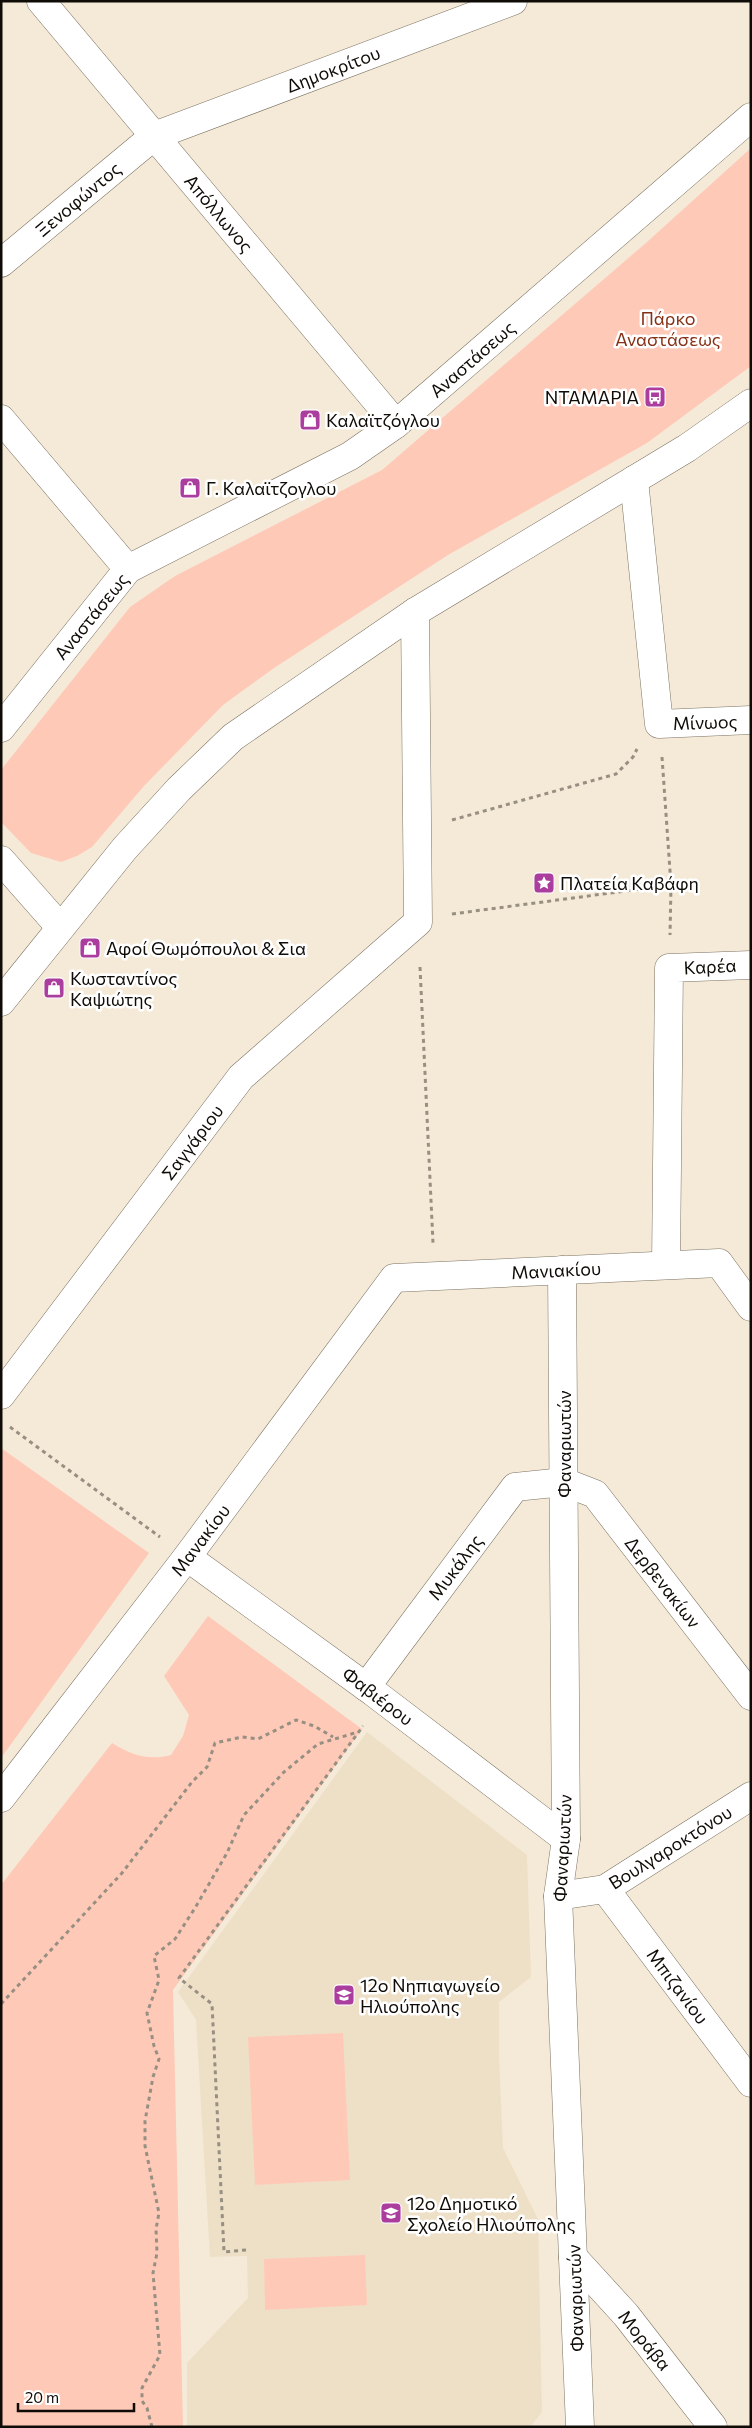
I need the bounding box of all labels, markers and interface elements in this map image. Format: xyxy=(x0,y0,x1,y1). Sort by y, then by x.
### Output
street label: Δημοκρίτου xyxy=(283,41,383,97)
street label: Ξενοφώντος xyxy=(31,157,125,241)
street label: Απόλλωνος xyxy=(180,170,258,256)
park label: Πάρκο Αναστάσεως xyxy=(615,307,721,350)
street label: Αναστάσεως xyxy=(425,316,519,402)
bus stop icon: ΝΤΑΜΑΡΙΑ xyxy=(643,385,667,409)
place label: ΝΤΑΜΑΡΙΑ xyxy=(545,386,639,408)
shop icon: Καλαϊτζόγλου xyxy=(298,408,322,432)
place label: Καλαϊτζόγλου xyxy=(326,409,440,431)
shop icon: Γ. Καλαϊτζογλου xyxy=(178,476,202,500)
place label: Γ. Καλαϊτζογλου xyxy=(206,477,336,499)
street label: Αναστάσεως xyxy=(49,568,133,664)
street label: Μίνωος xyxy=(672,710,738,734)
place icon: Πλατεία Καβάφη xyxy=(532,871,556,895)
place label: Πλατεία Καβάφη xyxy=(560,872,699,894)
shop icon: Αφοί Θωμόπουλοι & Σια xyxy=(78,936,102,960)
place label: Αφοί Θωμόπουλοι & Σια xyxy=(106,937,306,959)
street label: Καρέα xyxy=(683,954,737,978)
place label: Κωσταντίνος Καψιώτης xyxy=(70,967,178,1010)
shop icon: Κωσταντίνος Καψιώτης xyxy=(42,976,66,1000)
street label: Σαγγάριου xyxy=(157,1100,227,1184)
street label: Μανιακίου xyxy=(511,1257,601,1283)
street label: Φαναριωτών xyxy=(553,1390,575,1498)
street label: Μανακίου xyxy=(166,1500,234,1580)
street label: Μυκάλης xyxy=(423,1530,487,1604)
street label: Δερβενακίων xyxy=(620,1532,706,1632)
street label: Φαβιέρου xyxy=(338,1662,418,1730)
street label: Φαναριωτών xyxy=(548,1794,576,1902)
street label: Βουλγαροκτόνου xyxy=(604,1800,736,1894)
street label: Μπιζανίου xyxy=(643,1944,713,2028)
place label: 12ο Νηπιαγωγείο Ηλιούπολης xyxy=(360,1974,500,2017)
school or university icon: 12ο Νηπιαγωγείο Ηλιούπολης xyxy=(332,1983,356,2007)
place label: 12ο Δημοτικό Σχολείο Ηλιούπολης xyxy=(407,2192,576,2235)
school or university icon: 12ο Δημοτικό Σχολείο Ηλιούπολης xyxy=(379,2201,403,2225)
street label: Φαναριωτών xyxy=(562,2244,588,2352)
street label: Μοράβα xyxy=(614,2305,676,2375)
scale bar xyxy=(18,2380,134,2412)
text: 20 m xyxy=(25,2388,59,2406)

